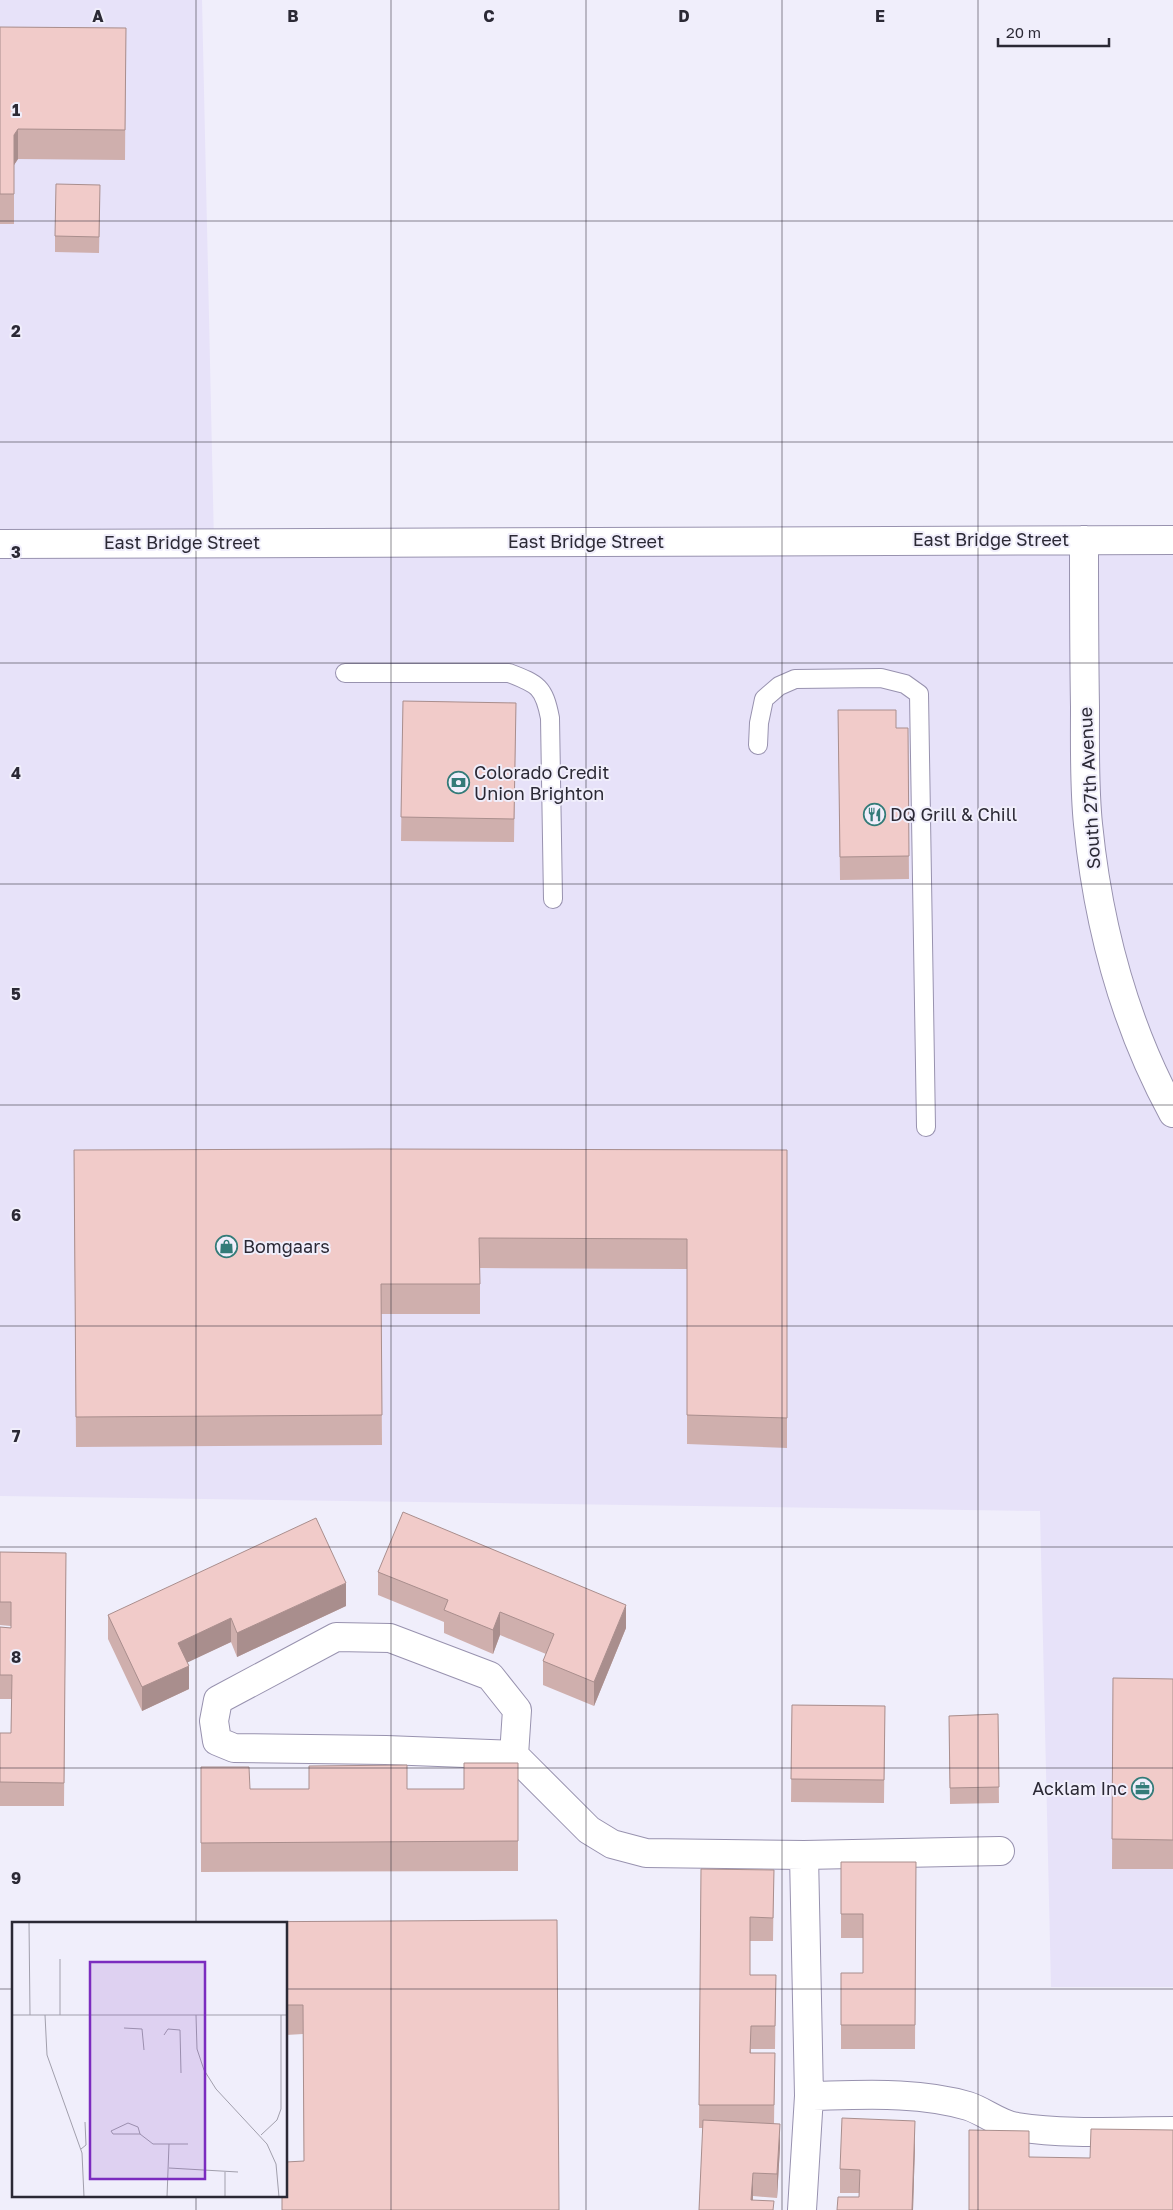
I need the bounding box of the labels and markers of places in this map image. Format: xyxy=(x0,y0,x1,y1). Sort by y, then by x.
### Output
place label: Colorado Credit Union Brighton xyxy=(474,761,609,804)
bank icon: Colorado Credit Union Brighton xyxy=(446,771,470,795)
restaurant icon: DQ Grill & Chill xyxy=(862,803,886,827)
place label: DQ Grill & Chill xyxy=(890,803,1017,825)
shop icon: Bomgaars xyxy=(215,1235,239,1259)
place label: Bomgaars xyxy=(243,1235,330,1257)
place label: Acklam Inc xyxy=(1032,1777,1127,1799)
office icon: Acklam Inc xyxy=(1131,1777,1155,1801)

